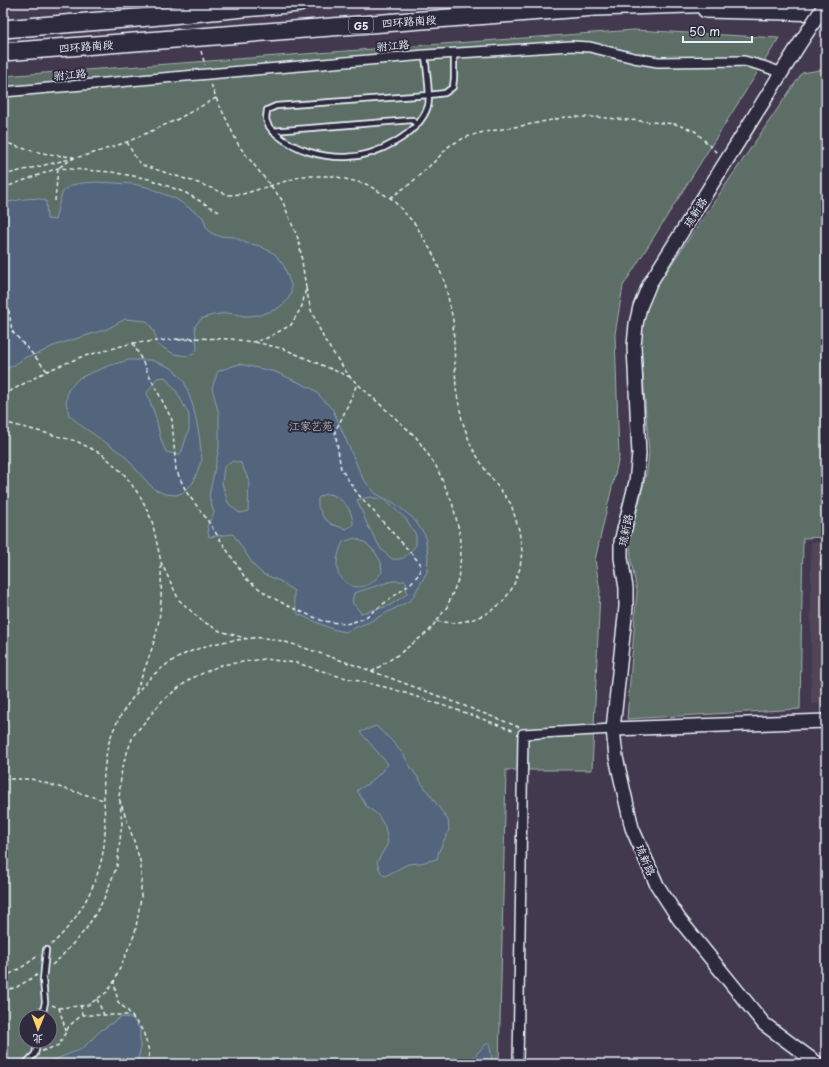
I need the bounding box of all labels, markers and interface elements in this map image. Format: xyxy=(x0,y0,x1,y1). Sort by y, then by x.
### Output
street label: 四环路南段 xyxy=(381,11,437,31)
road number: G5 xyxy=(349,17,373,33)
scale bar xyxy=(683,18,752,44)
text: 50 m xyxy=(689,22,720,40)
street label: 驸江路 xyxy=(376,35,410,55)
street label: 四环路南段 xyxy=(58,36,114,56)
street label: 驸江路 xyxy=(53,64,87,84)
street label: 琉新路 xyxy=(679,194,711,230)
park label: 江家艺苑 xyxy=(289,417,333,434)
street label: 琉新路 xyxy=(614,512,636,548)
street label: 琉新路 xyxy=(632,841,660,879)
north arrow xyxy=(18,1009,58,1049)
text: 北 xyxy=(32,1031,43,1048)

